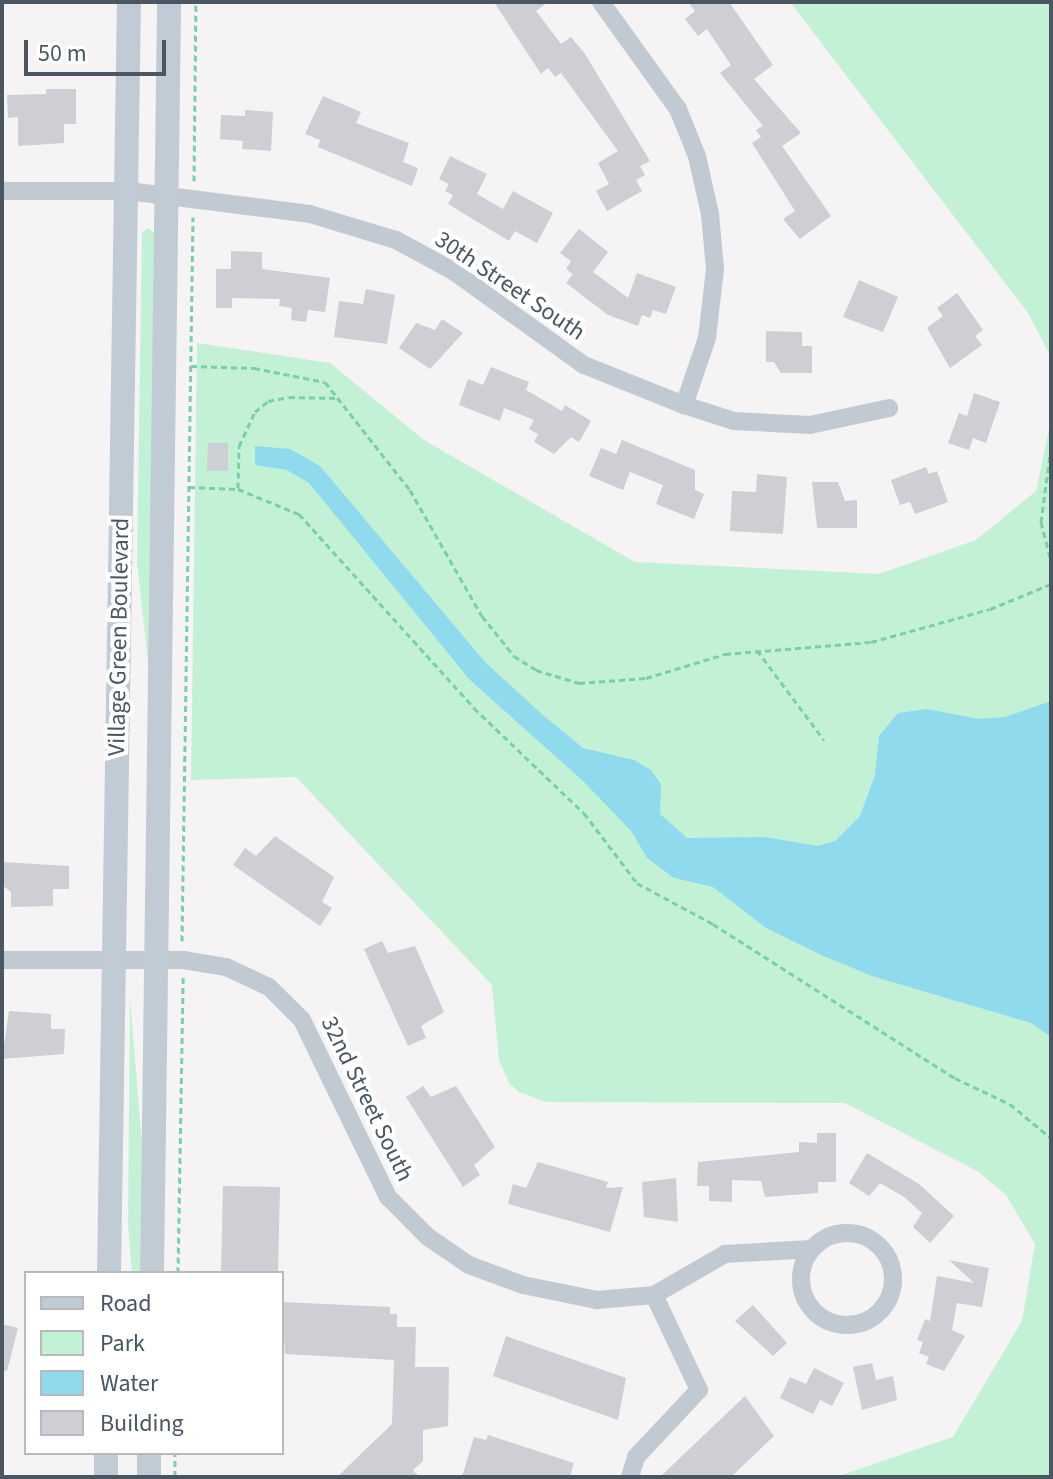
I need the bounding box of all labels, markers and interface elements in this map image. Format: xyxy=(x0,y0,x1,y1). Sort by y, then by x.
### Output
scale bar xyxy=(28,24,170,74)
text: 50 m xyxy=(38,36,87,71)
street label: 30th Street South xyxy=(429,225,591,347)
street label: Village Green Boulevard xyxy=(103,518,135,756)
street label: 32nd Street South xyxy=(315,1012,419,1186)
legend xyxy=(24,1271,284,1455)
text: Road xyxy=(100,1286,152,1321)
text: Park xyxy=(100,1326,145,1361)
text: Water xyxy=(100,1366,158,1401)
text: Building xyxy=(100,1406,184,1441)

